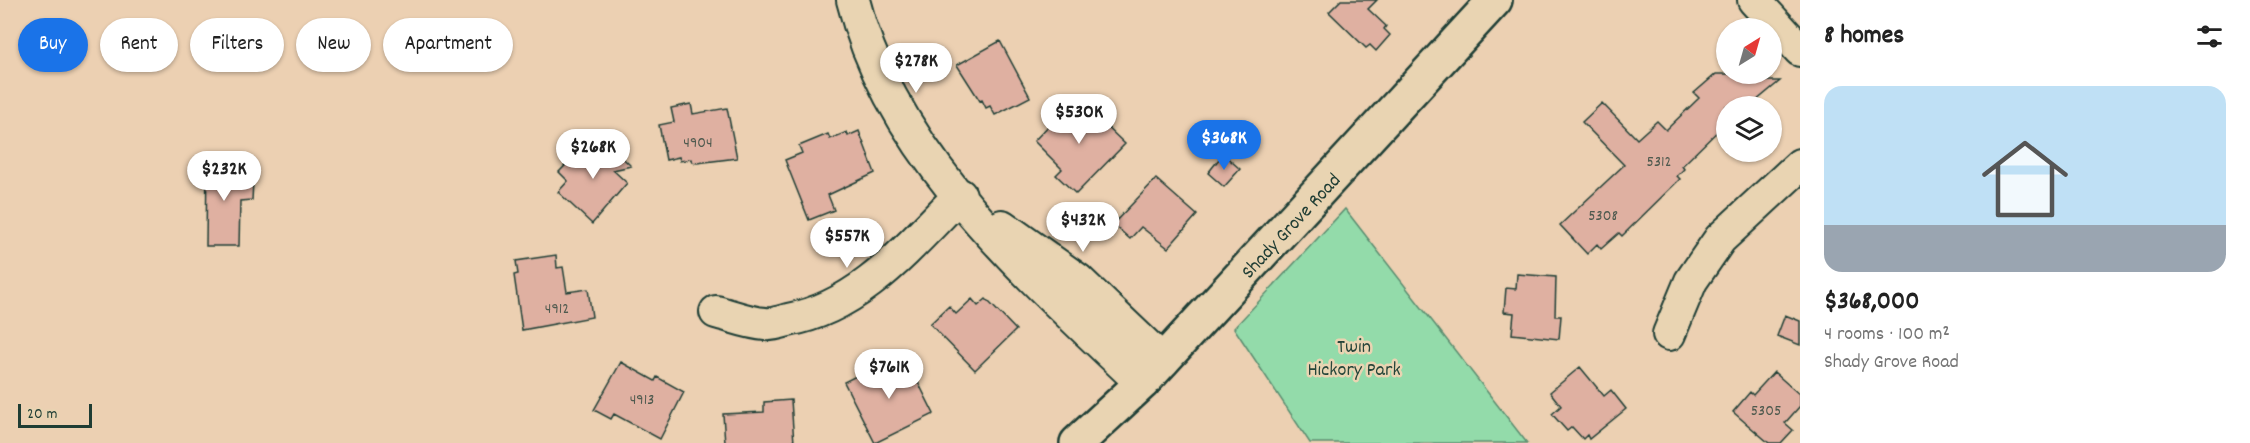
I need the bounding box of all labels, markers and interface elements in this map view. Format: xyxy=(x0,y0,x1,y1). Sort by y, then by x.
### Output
chip: Buy xyxy=(18,18,88,72)
chip: Rent xyxy=(100,18,178,72)
chip: Filters xyxy=(190,18,284,72)
chip: New xyxy=(296,18,371,72)
chip: Apartment xyxy=(383,18,513,72)
north arrow xyxy=(1716,18,1782,84)
map controls xyxy=(1716,18,1782,162)
text: 8 homes xyxy=(1824,18,1904,55)
icon: filters xyxy=(2193,20,2226,53)
pin: $278K xyxy=(874,43,958,94)
text: $278K xyxy=(894,48,938,76)
pin: $530K xyxy=(1037,94,1121,145)
button: layers xyxy=(1716,96,1782,162)
text: $530K xyxy=(1055,99,1103,127)
pin: $368K xyxy=(1182,120,1266,171)
text: $368K xyxy=(1201,125,1247,153)
icon: home xyxy=(1971,125,2079,233)
pin: $268K xyxy=(551,129,635,180)
house number: 4904 xyxy=(683,132,713,155)
text: $268K xyxy=(570,134,616,162)
pin: $232K xyxy=(182,151,266,202)
house number: 5312 xyxy=(1646,151,1672,174)
text: $232K xyxy=(201,156,247,184)
street label: Shady Grove Road xyxy=(1236,168,1348,286)
pin: $432K xyxy=(1041,202,1125,253)
house number: 5308 xyxy=(1588,205,1618,228)
text: $432K xyxy=(1060,207,1106,235)
pin: $557K xyxy=(805,218,889,269)
text: $557K xyxy=(824,223,870,251)
text: $368,000 xyxy=(1824,284,1919,321)
house number: 4912 xyxy=(545,298,569,321)
text: 4 rooms · 100 m² xyxy=(1824,321,1950,349)
park label: Twin Hickory Park xyxy=(1307,334,1401,385)
pin: $761K xyxy=(847,349,931,400)
text: Shady Grove Road xyxy=(1824,349,1959,377)
text: $761K xyxy=(868,354,910,382)
house number: 4913 xyxy=(630,389,654,412)
house number: 5305 xyxy=(1751,400,1781,423)
scale bar xyxy=(18,401,92,428)
text: 20 m xyxy=(27,403,57,426)

